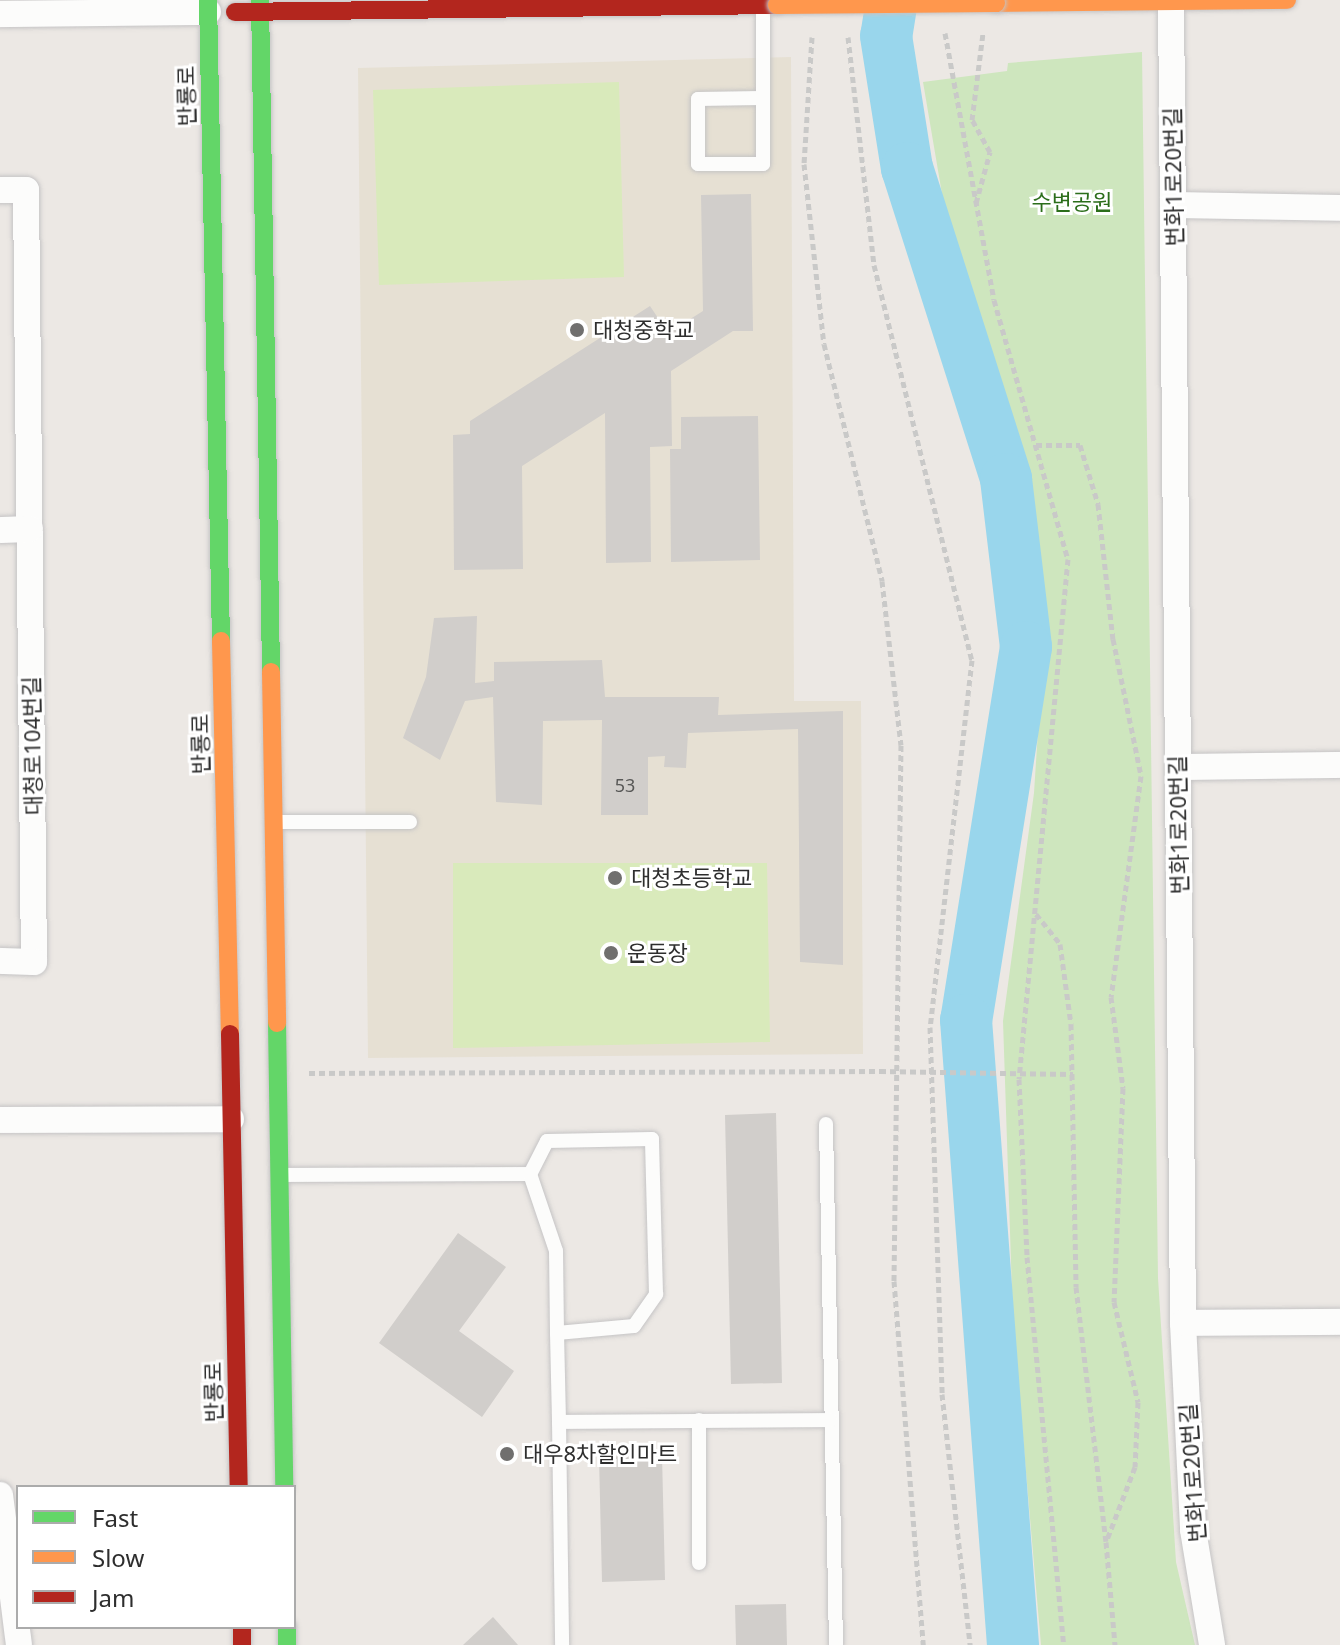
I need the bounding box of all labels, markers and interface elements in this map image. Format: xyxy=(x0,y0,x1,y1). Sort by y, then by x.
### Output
street label: 반룡로 xyxy=(172,65,200,127)
street label: 번화1로20번길 xyxy=(1159,107,1187,247)
park label: 수변공원 xyxy=(1032,189,1112,215)
place label: 대청중학교 xyxy=(593,317,694,343)
marker: 대청중학교 xyxy=(568,321,586,339)
street label: 대청로104번길 xyxy=(18,676,46,816)
street label: 반룡로 xyxy=(186,713,214,775)
street label: 번화1로20번길 xyxy=(1164,755,1192,895)
house number: 53 xyxy=(615,774,635,796)
place label: 대청초등학교 xyxy=(631,865,752,891)
marker: 대청초등학교 xyxy=(606,869,624,887)
place label: 운동장 xyxy=(627,940,688,966)
marker: 운동장 xyxy=(602,944,620,962)
street label: 반룡로 xyxy=(199,1361,227,1423)
street label: 번화1로20번길 xyxy=(1174,1403,1210,1543)
place label: 대우8차할인마트 xyxy=(523,1441,677,1467)
marker: 대우8차할인마트 xyxy=(498,1445,516,1463)
legend xyxy=(16,1485,296,1629)
text: Fast xyxy=(92,1501,138,1534)
text: Slow xyxy=(92,1541,144,1574)
text: Jam xyxy=(92,1581,134,1614)

